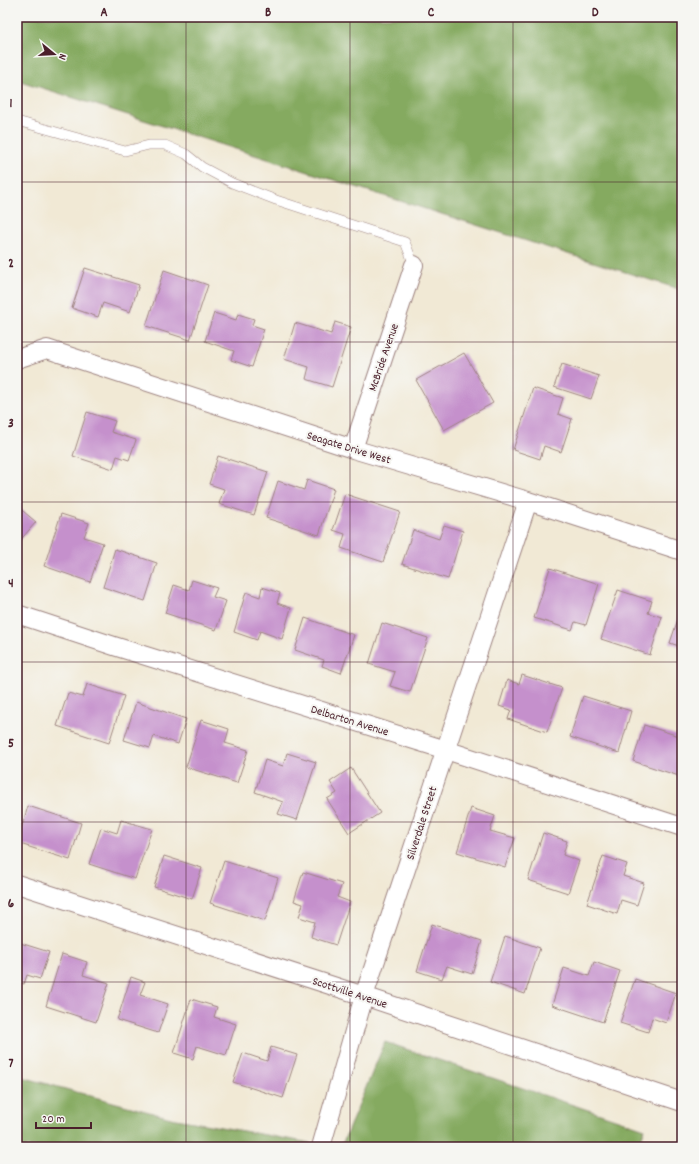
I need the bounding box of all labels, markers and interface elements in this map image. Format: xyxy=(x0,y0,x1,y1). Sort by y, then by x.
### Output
text: A xyxy=(100,4,108,23)
text: B xyxy=(265,4,271,23)
text: C xyxy=(428,4,435,23)
text: D xyxy=(592,4,599,23)
north arrow xyxy=(34,34,74,74)
text: N xyxy=(53,51,70,62)
text: 1 xyxy=(10,95,13,114)
text: 2 xyxy=(8,255,14,274)
street label: McBride Avenue xyxy=(365,321,404,394)
text: 3 xyxy=(8,415,14,434)
street label: Seagate Drive West xyxy=(304,428,393,469)
text: 4 xyxy=(8,575,14,594)
street label: Delbarton Avenue xyxy=(309,702,391,741)
text: 5 xyxy=(8,735,14,754)
street label: Silverdale Street xyxy=(403,784,442,862)
text: 6 xyxy=(8,895,15,914)
street label: Scottville Avenue xyxy=(310,973,389,1014)
text: 7 xyxy=(9,1055,14,1074)
scale bar xyxy=(36,1104,91,1130)
text: 20 m xyxy=(42,1111,65,1128)

